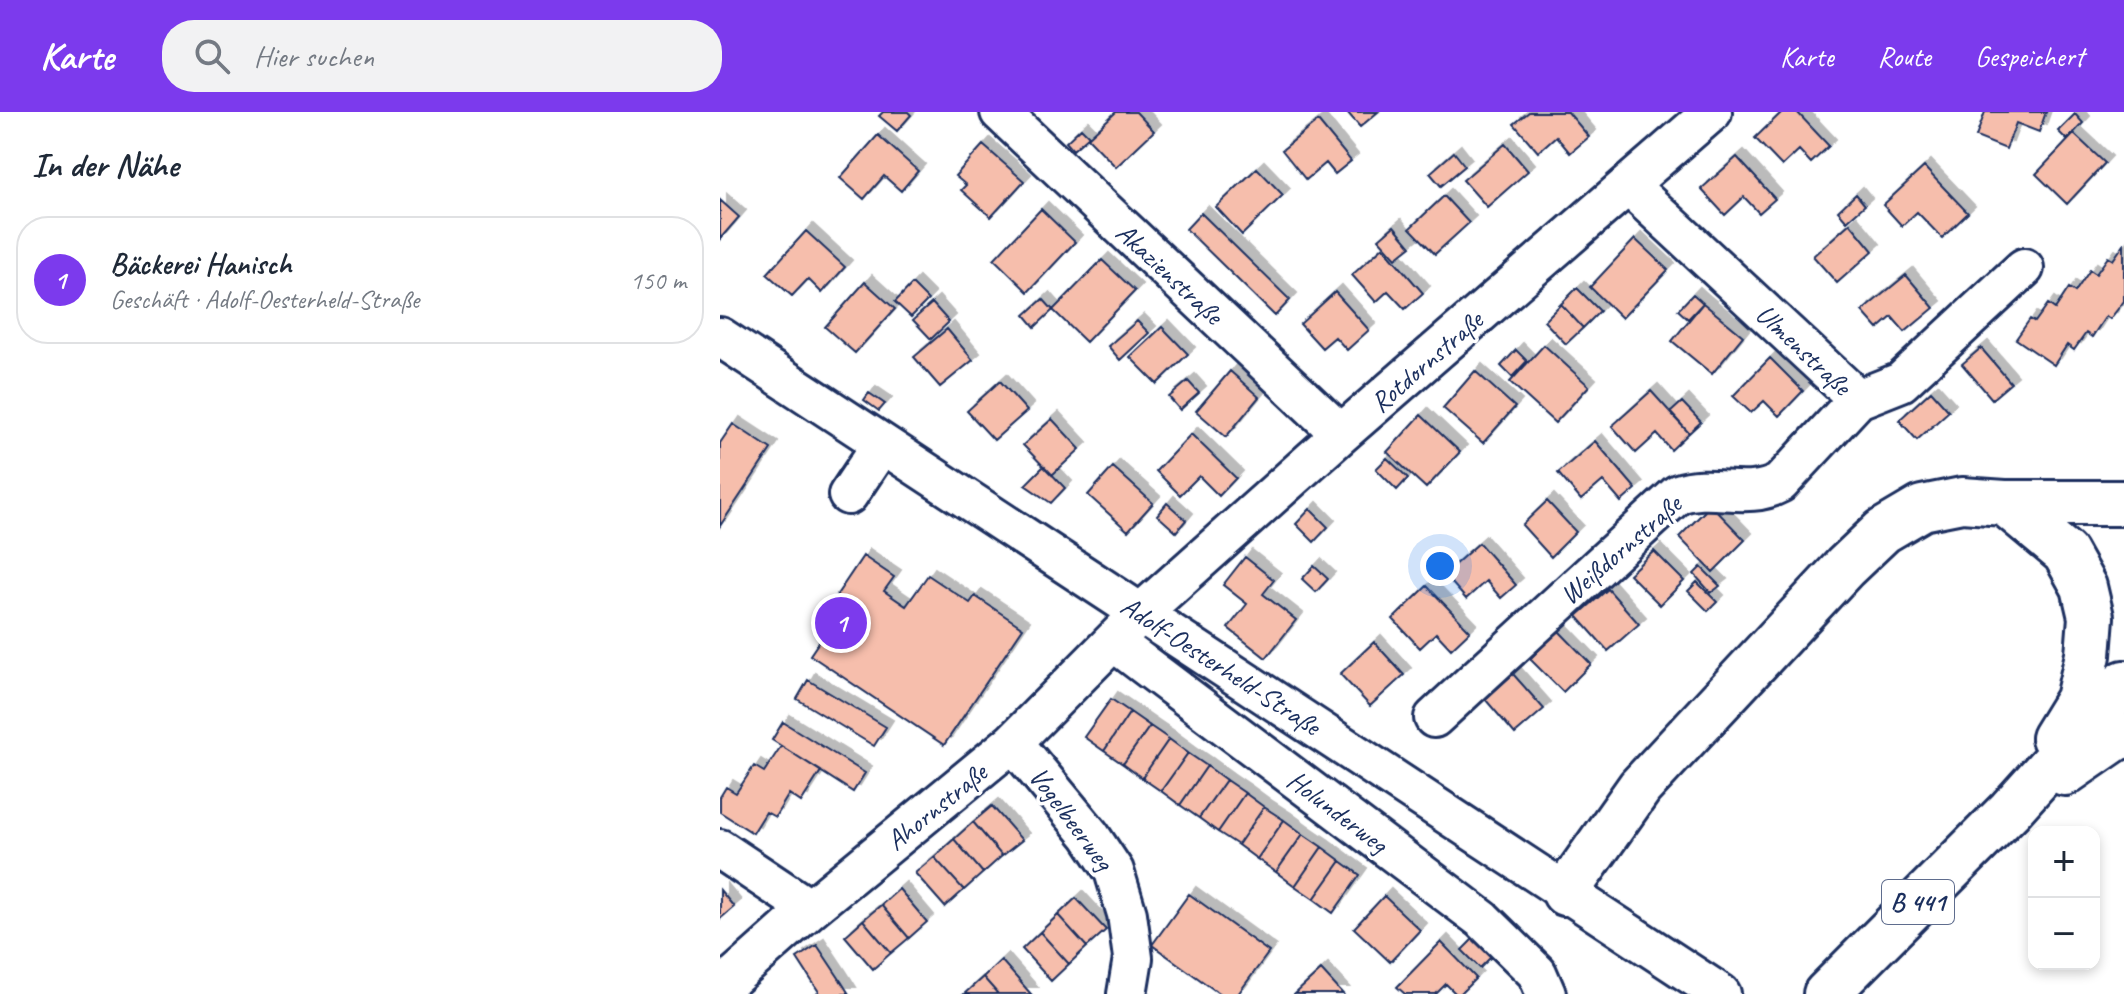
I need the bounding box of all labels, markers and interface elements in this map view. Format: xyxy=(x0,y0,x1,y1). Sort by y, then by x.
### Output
search box xyxy=(162,20,722,92)
text: Karte xyxy=(40,33,114,80)
icon: search xyxy=(190,34,234,78)
text: Hier suchen xyxy=(254,37,374,75)
text: Karte xyxy=(1780,39,1834,74)
text: Route xyxy=(1878,39,1931,74)
text: Gespeichert xyxy=(1975,39,2084,74)
text: In der Nähe xyxy=(32,143,178,186)
street label: Akazienstraße xyxy=(1109,215,1232,333)
text: Bäckerei Hanisch xyxy=(110,245,291,283)
text: 1 xyxy=(54,264,66,297)
text: 150 m xyxy=(630,264,686,297)
text: Geschäft · Adolf-Oesterheld-Straße xyxy=(110,283,419,316)
street label: Ulmenstraße xyxy=(1748,296,1860,404)
street label: Rotdornstraße xyxy=(1363,302,1491,420)
street label: Weißdornstraße xyxy=(1552,486,1690,612)
your location xyxy=(1420,546,1460,586)
street label: Adolf-Oesterheld-Straße xyxy=(1114,588,1329,744)
pin: 1 xyxy=(815,593,867,653)
street label: Ahornstraße xyxy=(879,754,995,858)
street label: Vogelbeerweg xyxy=(1021,760,1123,879)
street label: Holunderweg xyxy=(1280,762,1397,862)
map controls xyxy=(2028,826,2100,970)
button: + xyxy=(2028,826,2100,898)
road number: B 441 xyxy=(1882,880,1954,924)
button: − xyxy=(2028,898,2100,970)

